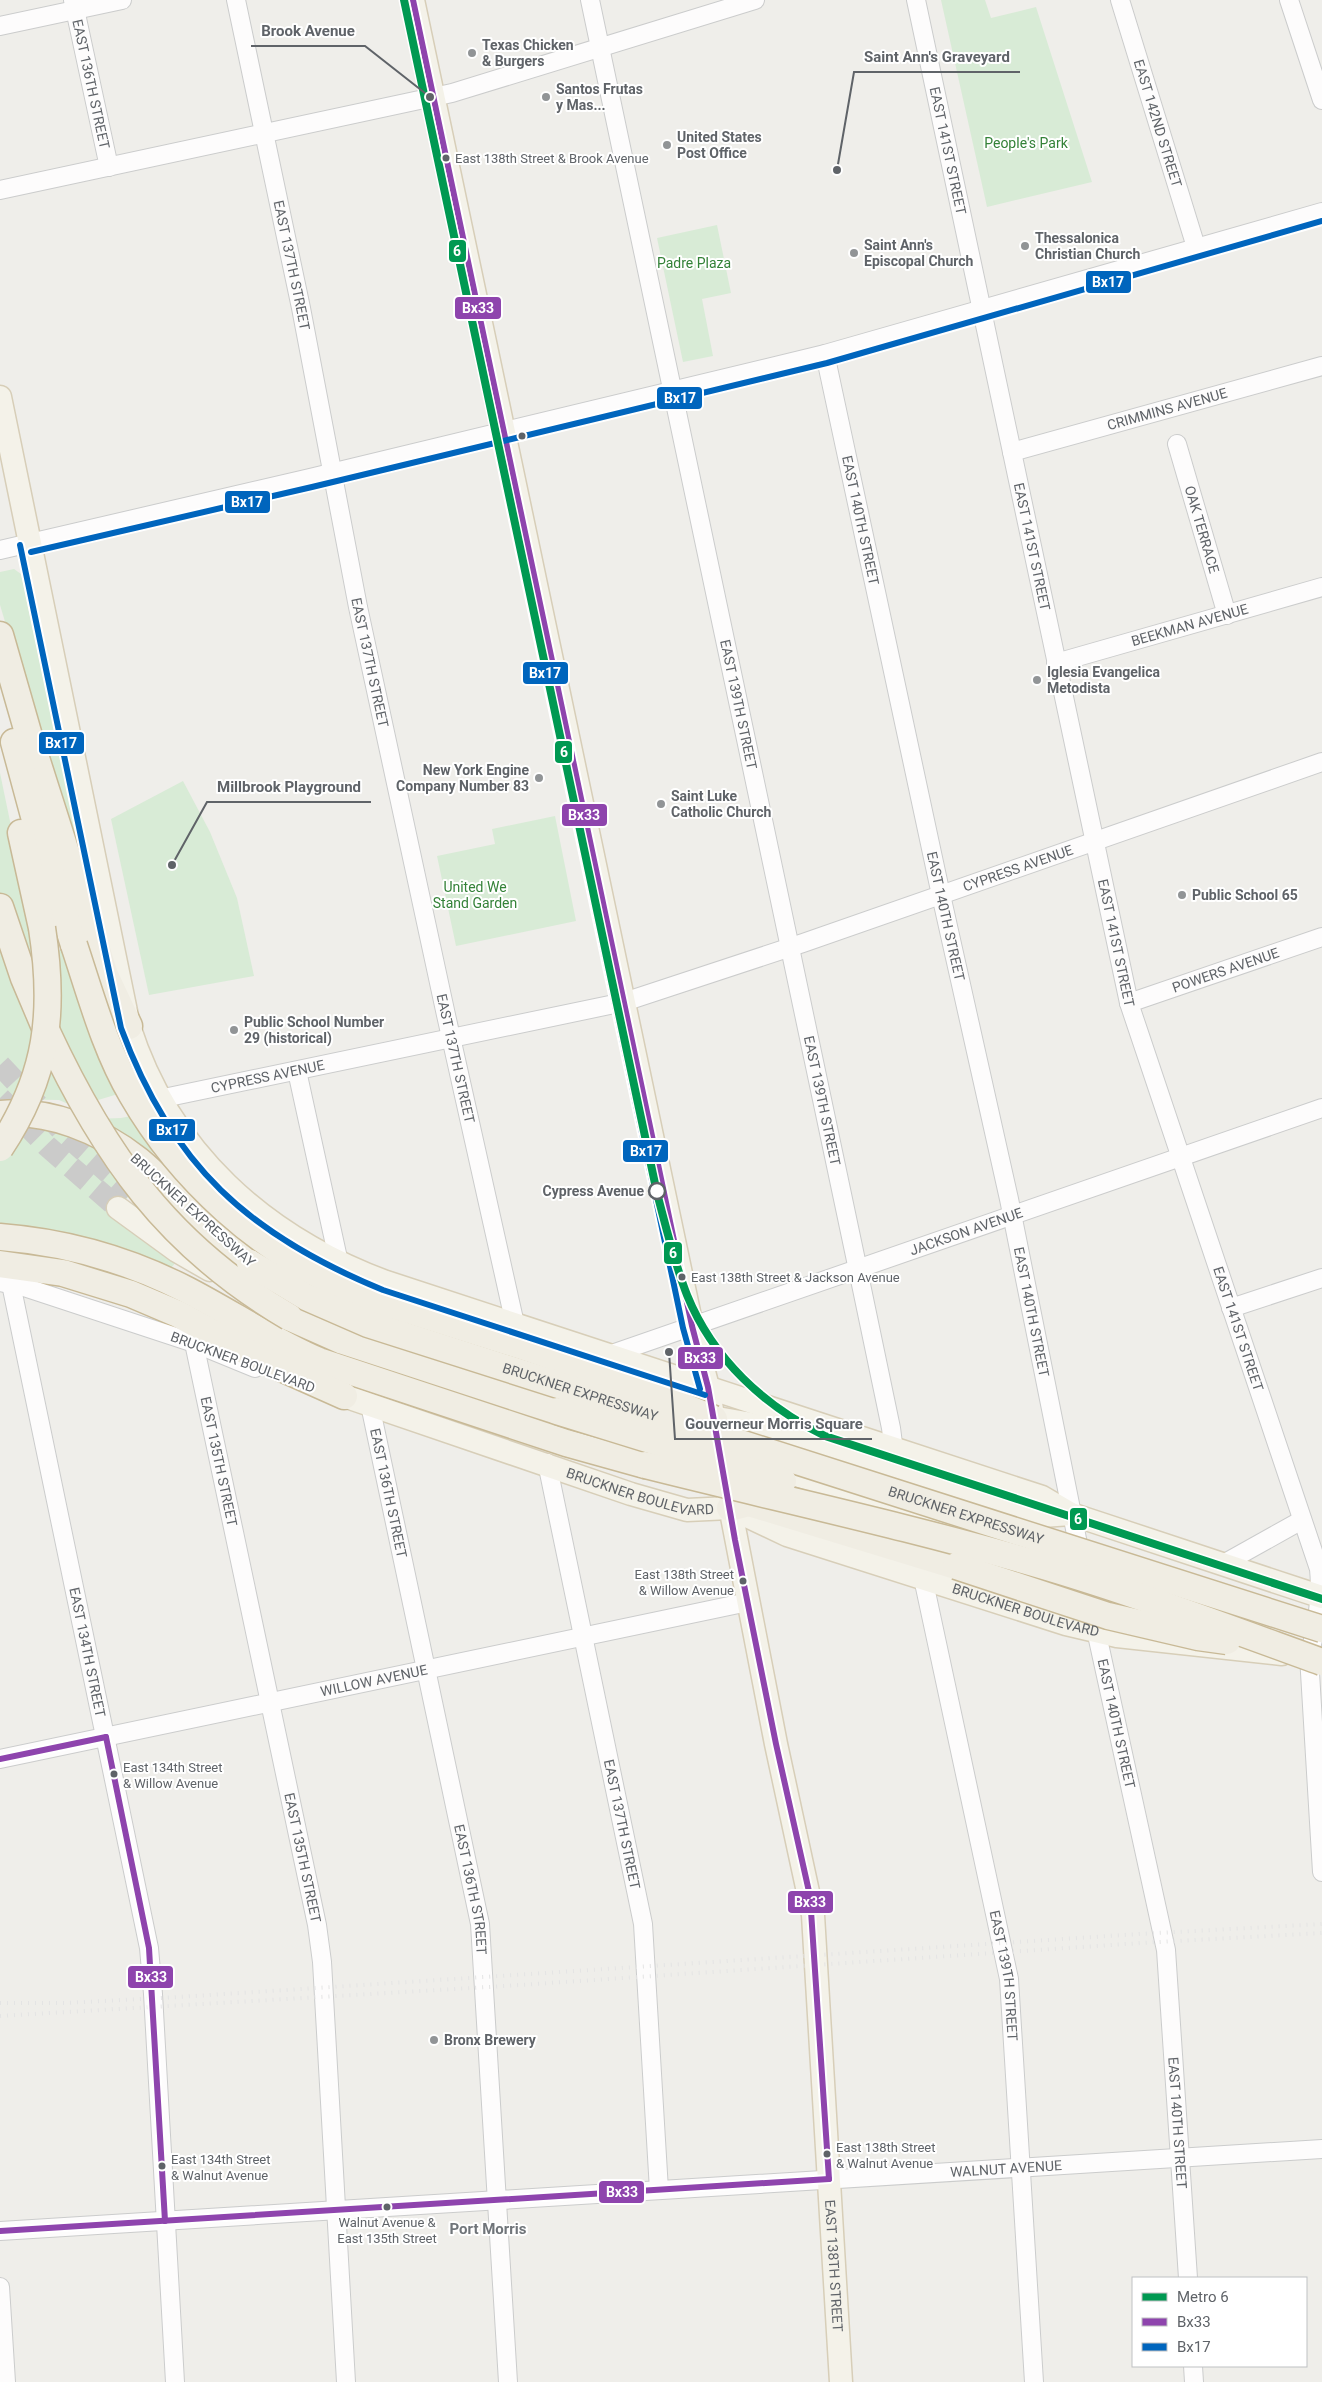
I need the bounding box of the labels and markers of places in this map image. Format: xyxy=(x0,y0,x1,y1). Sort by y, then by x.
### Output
callout: Brook Avenue xyxy=(251,16,365,46)
place label: Texas Chicken & Burgers xyxy=(482,37,574,69)
callout: Saint Ann's Graveyard xyxy=(854,42,1020,72)
marker: Texas Chicken & Burgers xyxy=(466,47,478,59)
place label: Santos Frutas y Mas... xyxy=(556,81,643,113)
marker: Santos Frutas y Mas... xyxy=(540,91,552,103)
place label: United States Post Office xyxy=(677,129,762,161)
marker: United States Post Office xyxy=(661,139,673,151)
place label: East 138th Street & Brook Avenue xyxy=(455,151,649,166)
marker: East 138th Street & Brook Avenue xyxy=(441,153,451,163)
place label: Thessalonica Christian Church xyxy=(1035,230,1140,262)
place label: Saint Ann's Episcopal Church xyxy=(864,237,974,269)
marker: Thessalonica Christian Church xyxy=(1019,240,1031,252)
marker: Saint Ann's Episcopal Church xyxy=(848,247,860,259)
unlabelled marker xyxy=(517,431,527,441)
place label: Iglesia Evangelica Metodista xyxy=(1047,664,1161,696)
marker: Iglesia Evangelica Metodista xyxy=(1031,674,1043,686)
place label: New York Engine Company Number 83 xyxy=(396,762,529,794)
callout: Millbrook Playground xyxy=(207,772,371,802)
marker: New York Engine Company Number 83 xyxy=(533,772,545,784)
place label: Saint Luke Catholic Church xyxy=(671,788,771,820)
marker: Saint Luke Catholic Church xyxy=(655,798,667,810)
place label: Public School 65 xyxy=(1192,887,1298,903)
marker: Public School 65 xyxy=(1176,889,1188,901)
place label: Public School Number 29 (historical) xyxy=(244,1014,384,1047)
marker: Public School Number 29 (historical) xyxy=(228,1024,240,1036)
marker: Cypress Avenue xyxy=(648,1182,666,1200)
place label: Cypress Avenue xyxy=(543,1183,644,1199)
place label: East 138th Street & Jackson Avenue xyxy=(691,1270,900,1285)
marker: East 138th Street & Jackson Avenue xyxy=(677,1272,687,1282)
callout: Gouverneur Morris Square xyxy=(675,1409,872,1439)
place label: East 138th Street & Willow Avenue xyxy=(635,1567,734,1598)
marker: East 138th Street & Willow Avenue xyxy=(738,1576,748,1586)
place label: East 134th Street & Willow Avenue xyxy=(123,1760,223,1791)
marker: East 134th Street & Willow Avenue xyxy=(109,1769,119,1779)
place label: Bronx Brewery xyxy=(444,2032,537,2048)
marker: Bronx Brewery xyxy=(428,2034,440,2046)
place label: East 138th Street & Walnut Avenue xyxy=(836,2140,936,2171)
marker: East 138th Street & Walnut Avenue xyxy=(822,2149,832,2159)
place label: East 134th Street & Walnut Avenue xyxy=(171,2152,271,2183)
marker: East 134th Street & Walnut Avenue xyxy=(157,2161,167,2171)
marker: Walnut Avenue & East 135th Street xyxy=(382,2202,392,2212)
place label: Walnut Avenue & East 135th Street xyxy=(337,2215,437,2246)

